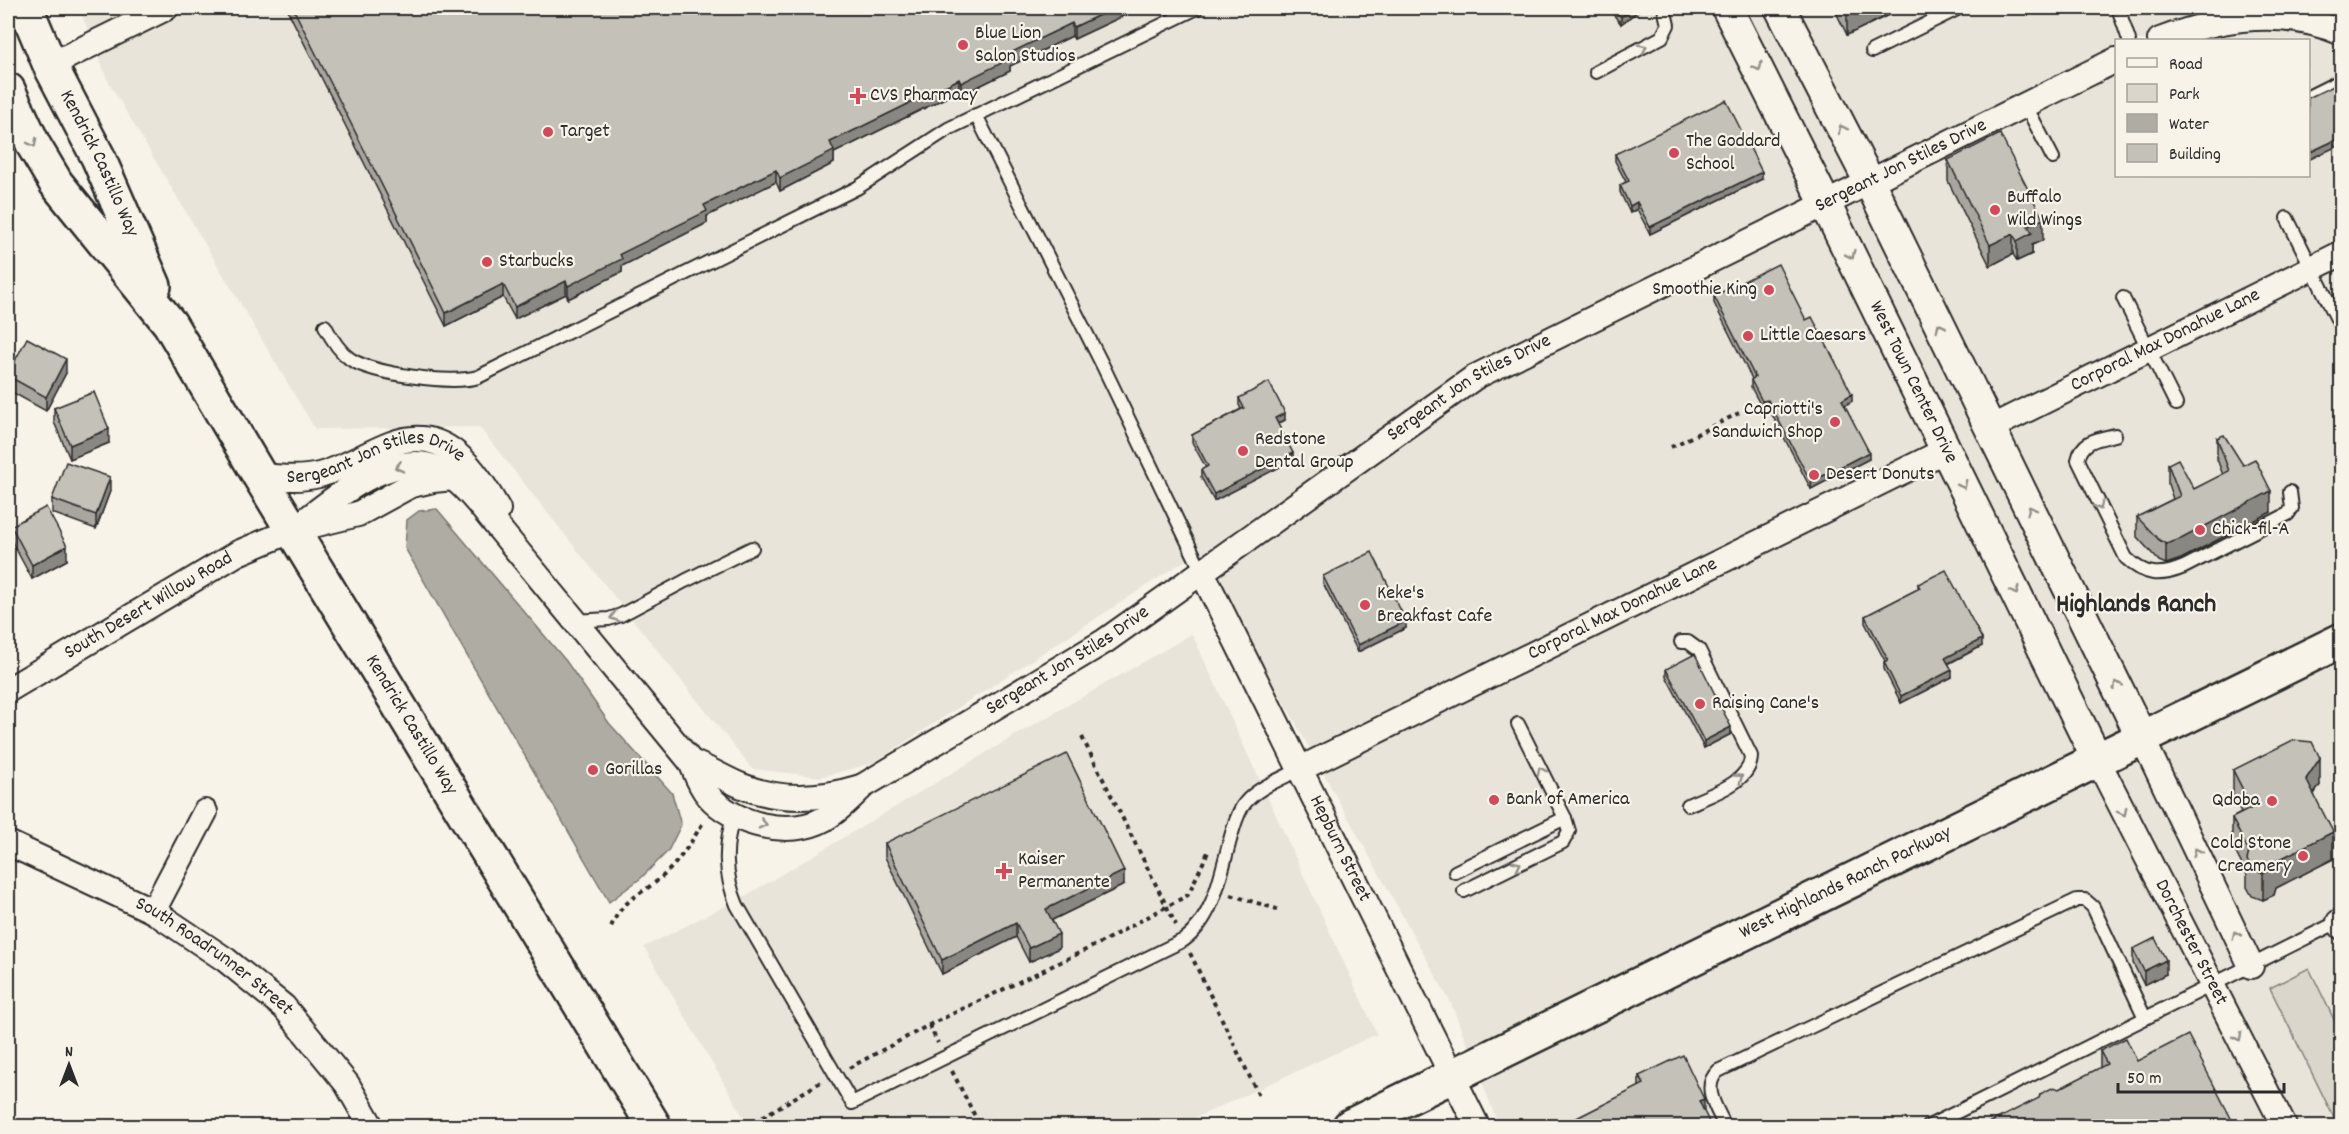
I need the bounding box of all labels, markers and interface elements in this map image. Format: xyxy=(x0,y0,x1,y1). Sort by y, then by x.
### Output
place label: Blue Lion Salon Studios xyxy=(975,20,1076,71)
marker: Blue Lion Salon Studios xyxy=(956,38,970,52)
legend xyxy=(2115,39,2310,177)
one-way arrow xyxy=(1637,44,1648,55)
text: Road xyxy=(2169,53,2203,78)
one-way arrow xyxy=(1751,61,1762,71)
place label: CVS Pharmacy xyxy=(870,82,978,110)
text: Park xyxy=(2169,83,2200,108)
street label: Kendrick Castillo Way xyxy=(52,86,145,242)
marker: CVS Pharmacy xyxy=(851,89,865,103)
street label: Sergeant Jon Stiles Drive xyxy=(1811,112,1992,221)
text: Water xyxy=(2169,113,2209,138)
place label: Target xyxy=(560,118,610,146)
one-way arrow xyxy=(1838,124,1849,135)
marker: Target xyxy=(541,125,555,139)
place label: The Goddard School xyxy=(1686,128,1780,179)
one-way arrow xyxy=(26,136,37,147)
text: Building xyxy=(2169,143,2221,168)
marker: The Goddard School xyxy=(1667,146,1681,160)
place label: Buffalo Wild Wings xyxy=(2007,184,2082,235)
marker: Buffalo Wild Wings xyxy=(1988,203,2002,217)
place label: Starbucks xyxy=(499,248,574,276)
one-way arrow xyxy=(1844,249,1856,260)
marker: Starbucks xyxy=(480,255,494,269)
place label: Smoothie King xyxy=(1652,276,1757,304)
street label: Corporal Max Donahue Lane xyxy=(2066,282,2265,400)
marker: Smoothie King xyxy=(1762,283,1776,297)
street label: West Town Center Drive xyxy=(1861,297,1964,468)
place label: Little Caesars xyxy=(1760,322,1866,350)
one-way arrow xyxy=(1936,323,1947,334)
street label: Sergeant Jon Stiles Drive xyxy=(1382,327,1556,449)
marker: Little Caesars xyxy=(1741,329,1755,343)
place label: Capriotti's Sandwich Shop xyxy=(1712,396,1823,447)
marker: Capriotti's Sandwich Shop xyxy=(1828,415,1842,429)
street label: Sergeant Jon Stiles Drive xyxy=(287,425,472,492)
place label: Redstone Dental Group xyxy=(1255,426,1354,477)
marker: Redstone Dental Group xyxy=(1236,444,1250,458)
one-way arrow xyxy=(394,459,404,472)
place label: Desert Donuts xyxy=(1826,461,1935,489)
marker: Desert Donuts xyxy=(1807,468,1821,482)
one-way arrow xyxy=(1956,478,1967,489)
one-way arrow xyxy=(2092,499,2104,510)
one-way arrow xyxy=(2026,505,2038,516)
place label: Chick-fil-A xyxy=(2212,516,2290,544)
marker: Chick-fil-A xyxy=(2193,523,2207,537)
street label: South Desert Willow Road xyxy=(59,545,238,667)
street label: Corporal Max Donahue Lane xyxy=(1523,551,1723,668)
place label: Keke's Breakfast Cafe xyxy=(1377,580,1492,631)
one-way arrow xyxy=(2008,584,2020,595)
district label: Highlands Ranch xyxy=(2056,587,2216,624)
marker: Keke's Breakfast Cafe xyxy=(1358,598,1372,612)
street label: Sergeant Jon Stiles Drive xyxy=(981,599,1156,723)
one-way arrow xyxy=(609,610,620,622)
street label: Kendrick Castillo Way xyxy=(357,650,465,801)
one-way arrow xyxy=(2112,680,2124,691)
place label: Raising Cane's xyxy=(1712,690,1819,718)
marker: Raising Cane's xyxy=(1693,697,1707,711)
place label: Gorillas xyxy=(605,756,662,784)
marker: Gorillas xyxy=(586,763,600,777)
one-way arrow xyxy=(1537,766,1549,777)
one-way arrow xyxy=(1733,774,1744,785)
place label: Bank of America xyxy=(1506,786,1630,814)
place label: Qdoba xyxy=(2212,787,2261,815)
street label: Hepburn Street xyxy=(1301,791,1378,907)
marker: Bank of America xyxy=(1487,793,1501,807)
marker: Qdoba xyxy=(2265,794,2279,808)
one-way arrow xyxy=(2116,805,2127,816)
one-way arrow xyxy=(758,817,768,830)
street label: West Highlands Ranch Parkway xyxy=(1735,819,1957,947)
place label: Cold Stone Creamery xyxy=(2210,830,2292,881)
place label: Kaiser Permanente xyxy=(1018,846,1110,897)
one-way arrow xyxy=(2192,848,2204,859)
marker: Cold Stone Creamery xyxy=(2296,849,2310,863)
one-way arrow xyxy=(1510,861,1521,872)
marker: Kaiser Permanente xyxy=(995,862,1013,880)
street label: Dorchester Street xyxy=(2147,875,2234,1010)
street label: South Roadrunner Street xyxy=(130,890,300,1022)
one-way arrow xyxy=(2232,931,2244,942)
one-way arrow xyxy=(2231,1031,2242,1041)
north arrow xyxy=(39,1035,99,1095)
text: N xyxy=(65,1041,73,1064)
scale bar xyxy=(2118,1056,2284,1094)
text: 50 m xyxy=(2127,1067,2162,1092)

